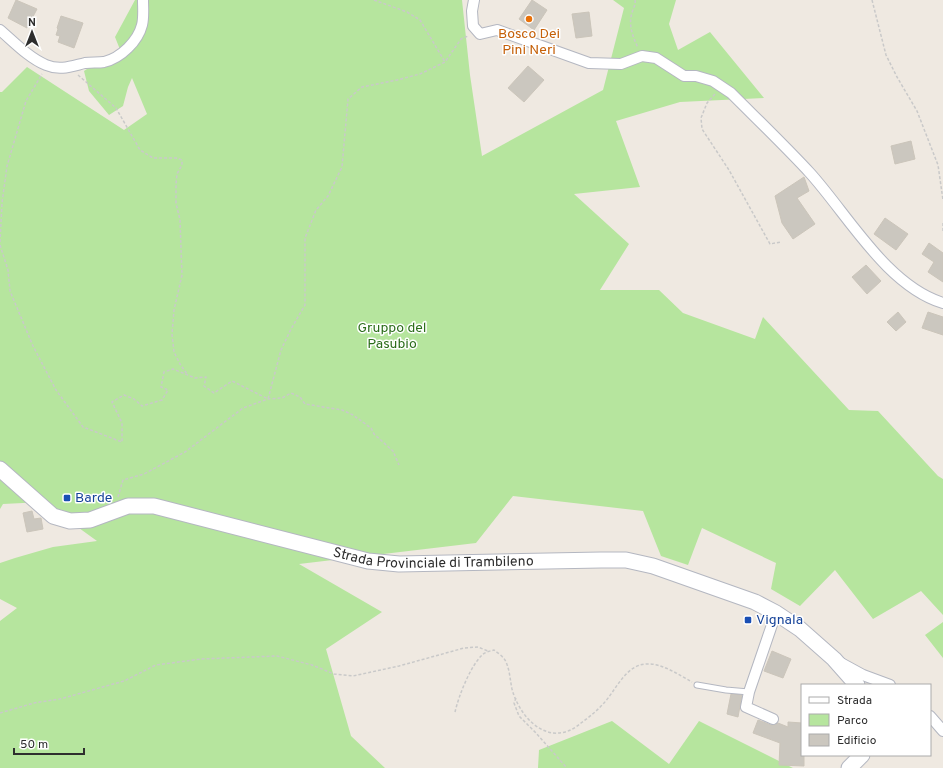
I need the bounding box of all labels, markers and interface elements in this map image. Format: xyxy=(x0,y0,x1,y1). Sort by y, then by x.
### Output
north arrow xyxy=(12,12,52,52)
marker: Bosco Dei Pini Neri xyxy=(524,14,534,24)
text: N xyxy=(28,16,36,30)
place label: Bosco Dei Pini Neri xyxy=(498,26,560,59)
park label: Gruppo del Pasubio xyxy=(357,320,427,353)
place label: Barde xyxy=(75,490,112,507)
marker: Barde xyxy=(62,493,72,503)
street label: Strada Provinciale di Trambileno xyxy=(331,544,534,573)
place label: Vignala xyxy=(756,612,803,629)
marker: Vignala xyxy=(743,615,753,625)
legend xyxy=(801,684,931,756)
text: Strada xyxy=(837,693,872,709)
text: Parco xyxy=(837,713,868,729)
scale bar xyxy=(14,730,84,756)
text: Edificio xyxy=(837,733,877,749)
text: 50 m xyxy=(20,737,48,753)

